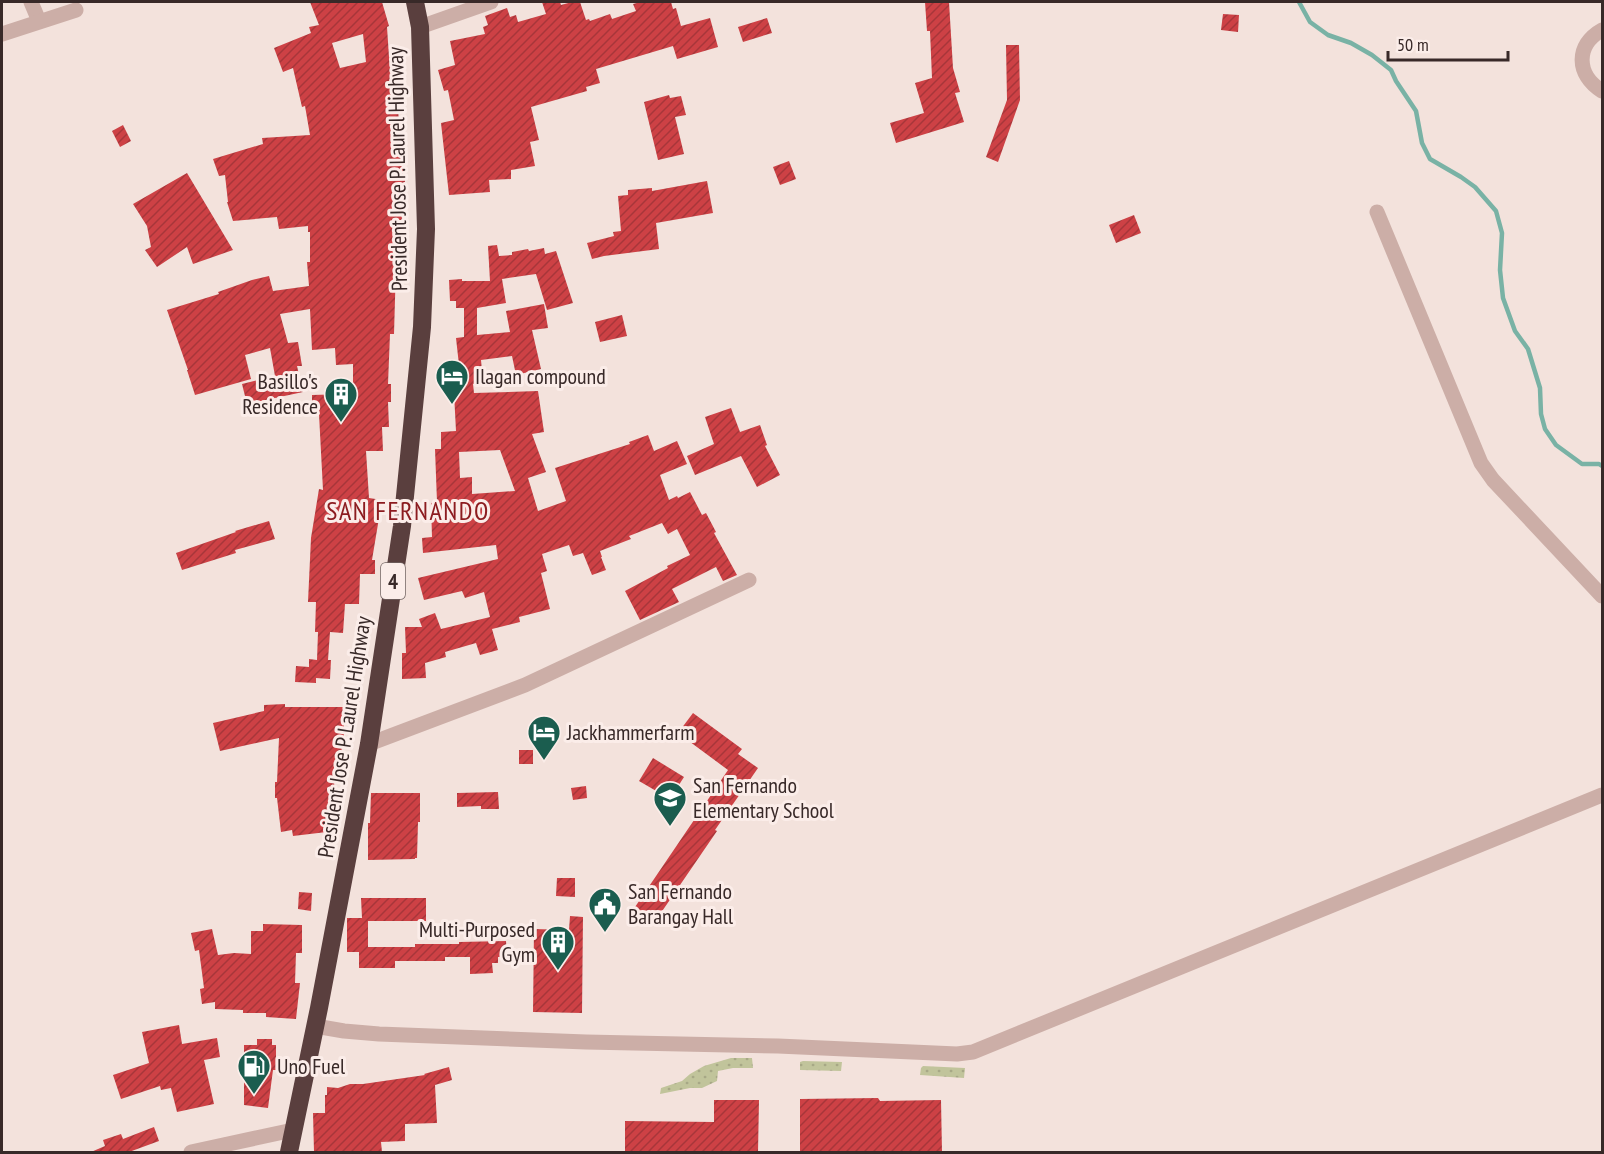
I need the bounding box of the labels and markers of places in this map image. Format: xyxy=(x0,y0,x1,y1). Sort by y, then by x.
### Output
hotel icon: Ilagan compound xyxy=(434,358,470,405)
place label: Ilagan compound xyxy=(475,362,606,390)
place label: Basillo's Residence xyxy=(242,367,318,420)
building icon: Basillo's Residence xyxy=(323,376,359,423)
hotel icon: Jackhammerfarm xyxy=(526,714,562,761)
place label: Jackhammerfarm xyxy=(566,718,695,746)
place label: San Fernando Elementary School xyxy=(693,771,835,824)
school or university icon: San Fernando Elementary School xyxy=(652,780,688,827)
place label: San Fernando Barangay Hall xyxy=(628,877,734,930)
public building icon: San Fernando Barangay Hall xyxy=(587,886,623,933)
place label: Multi-Purposed Gym xyxy=(419,915,535,968)
building icon: Multi-Purposed Gym xyxy=(540,924,576,971)
fuel station icon: Uno Fuel xyxy=(236,1048,272,1095)
place label: Uno Fuel xyxy=(277,1052,346,1080)

